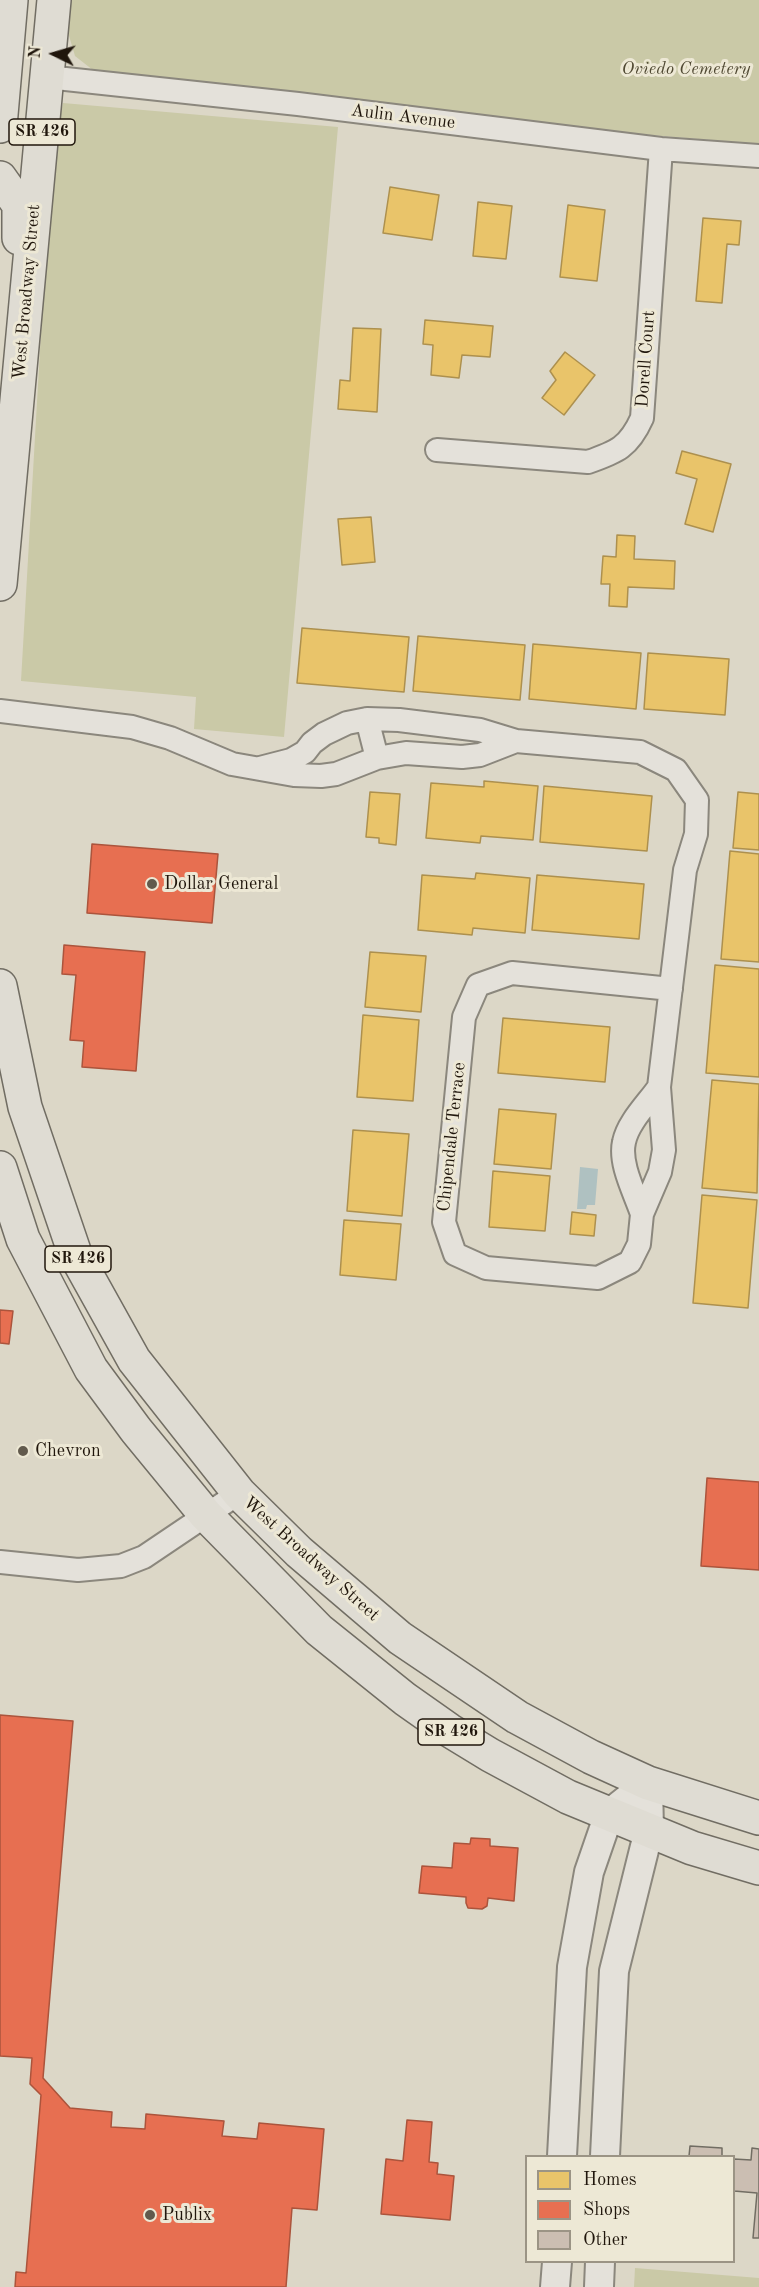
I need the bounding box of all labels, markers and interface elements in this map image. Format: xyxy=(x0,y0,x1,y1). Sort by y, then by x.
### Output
north arrow xyxy=(24,24,84,84)
text: N xyxy=(28,46,45,59)
park label: Oviedo Cemetery xyxy=(622,58,750,80)
street label: Aulin Avenue xyxy=(350,100,456,134)
road number: SR 426 xyxy=(9,119,75,145)
street label: West Broadway Street xyxy=(9,203,45,381)
street label: Dorell Court xyxy=(632,310,660,408)
place label: Dollar General xyxy=(164,873,278,895)
marker: Dollar General xyxy=(145,877,159,891)
street label: Chipendale Terrace xyxy=(433,1061,471,1213)
road number: SR 426 xyxy=(45,1246,111,1272)
place label: Chevron xyxy=(35,1440,101,1462)
marker: Chevron xyxy=(16,1444,30,1458)
street label: West Broadway Street xyxy=(238,1492,384,1626)
road number: SR 426 xyxy=(418,1719,484,1745)
legend xyxy=(525,2155,735,2263)
text: Homes xyxy=(583,2171,637,2189)
text: Shops xyxy=(583,2201,630,2219)
place label: Publix xyxy=(162,2204,212,2226)
marker: Publix xyxy=(143,2208,157,2222)
text: Other xyxy=(583,2231,627,2249)

